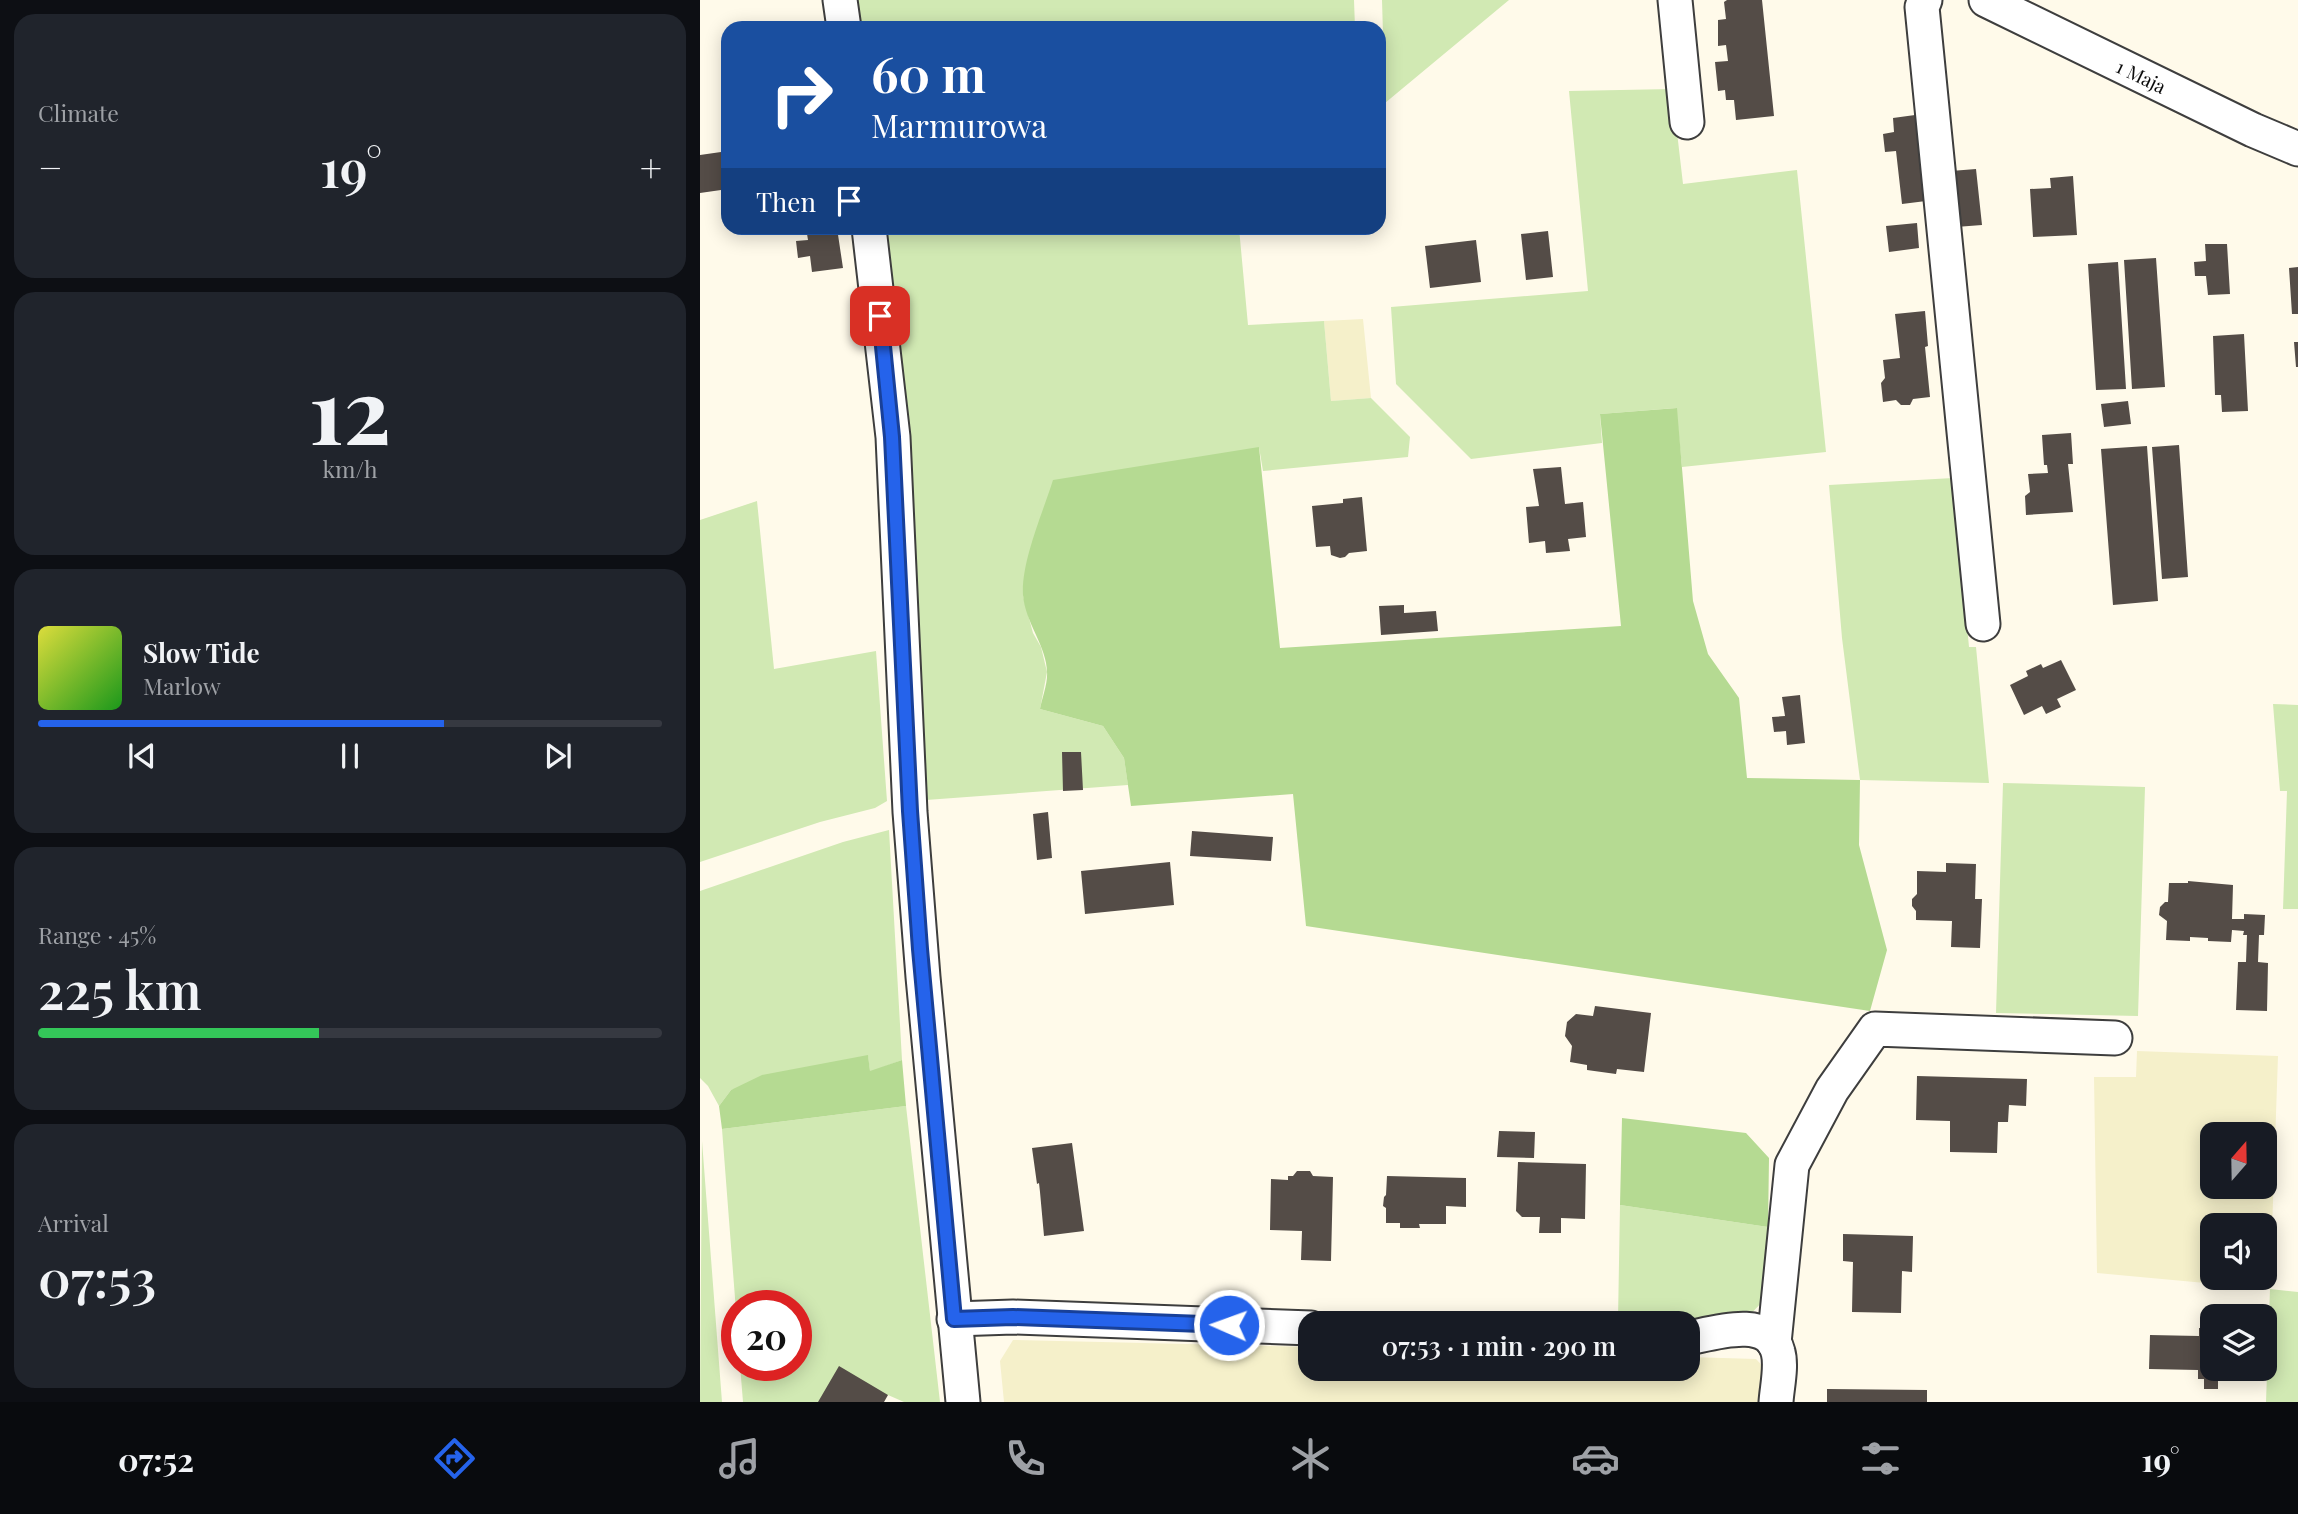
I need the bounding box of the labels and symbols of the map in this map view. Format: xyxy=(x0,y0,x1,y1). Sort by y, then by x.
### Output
street label: 1 Maja xyxy=(2112,53,2171,99)
pin xyxy=(850,286,910,346)
north arrow xyxy=(2200,1122,2277,1199)
position arrow xyxy=(1192,1288,1266,1362)
speed limit sign: 20 xyxy=(721,1290,812,1381)

